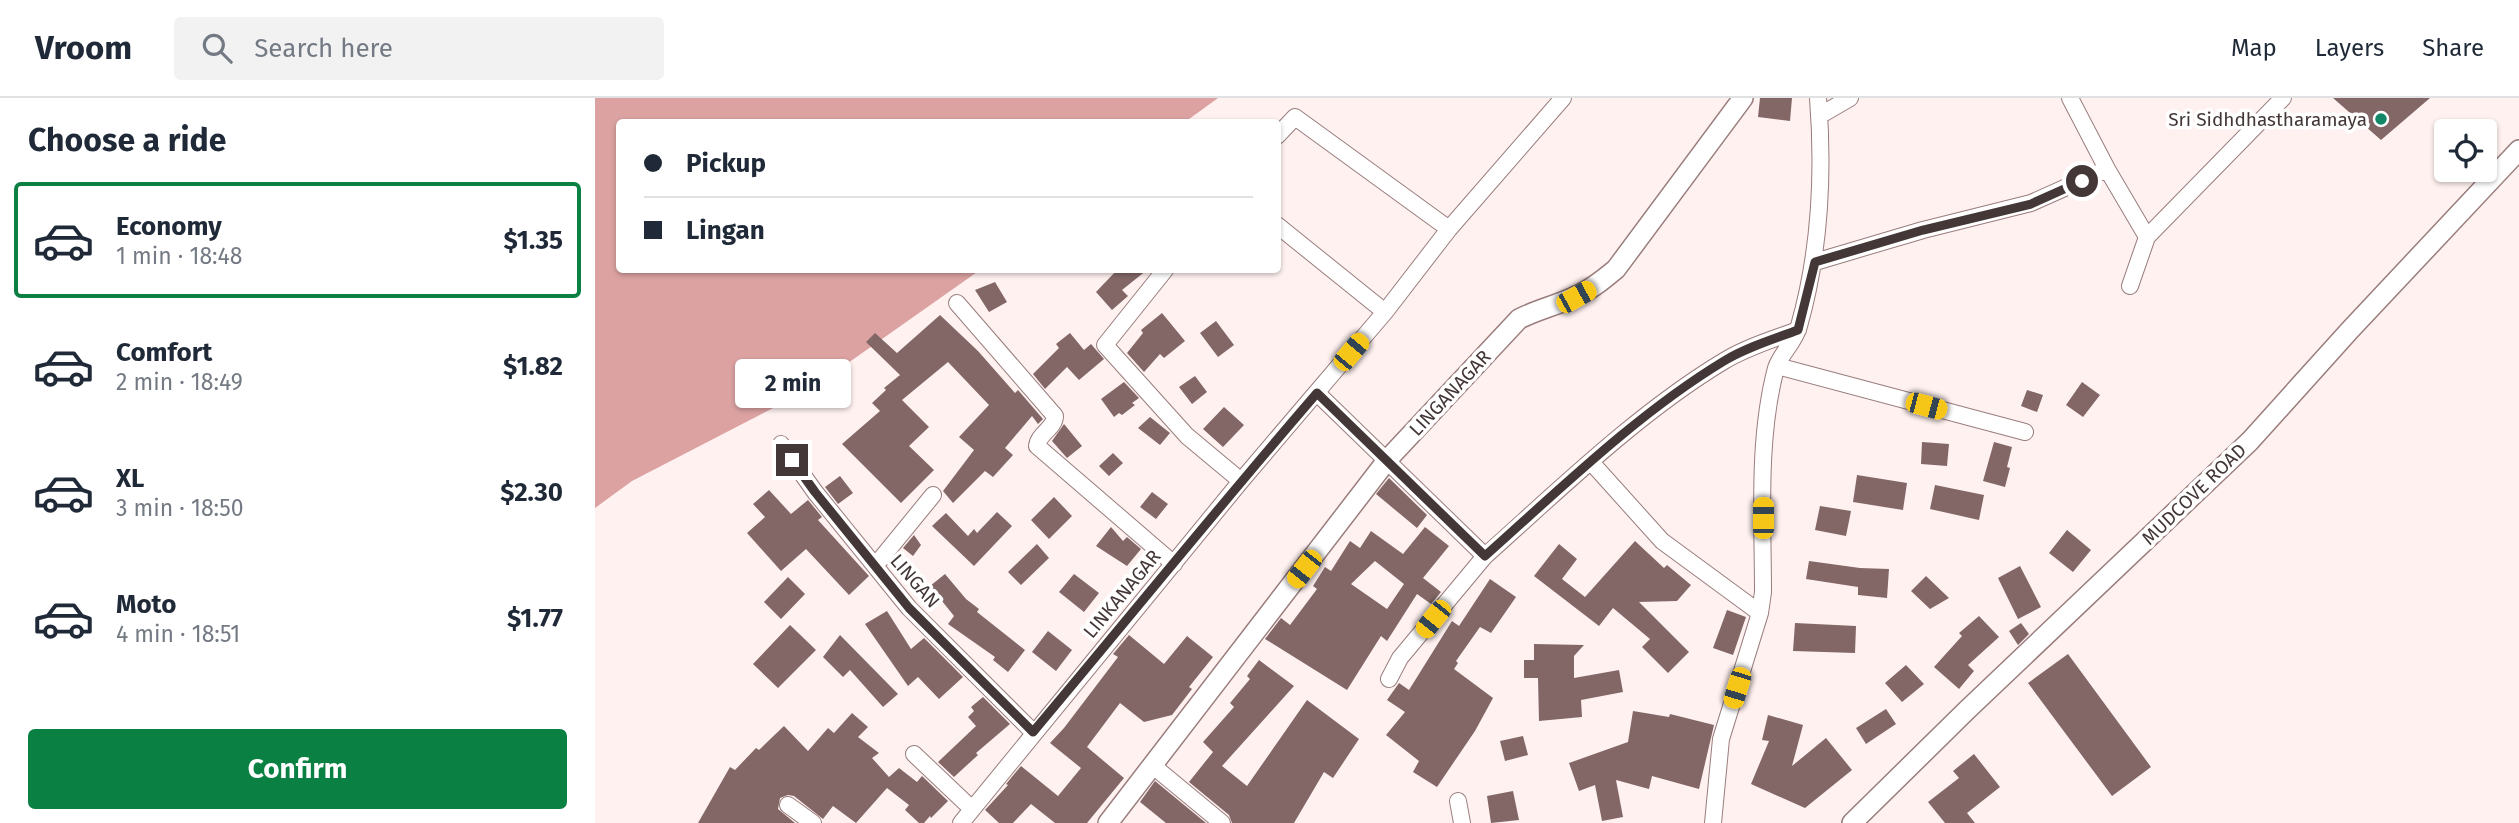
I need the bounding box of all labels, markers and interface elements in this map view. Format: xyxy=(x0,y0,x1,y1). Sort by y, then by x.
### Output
search box xyxy=(174,17,664,80)
text: Vroom xyxy=(35,28,132,68)
icon: search xyxy=(198,29,236,67)
text: Search here xyxy=(254,33,393,64)
text: Map xyxy=(2231,34,2277,62)
text: Layers xyxy=(2315,34,2384,62)
text: Share xyxy=(2422,34,2484,62)
place label: Sri Sidhdhastharamaya xyxy=(2168,108,2367,131)
marker: Sri Sidhdhastharamaya xyxy=(2373,111,2389,127)
map controls xyxy=(2434,119,2497,182)
button: locate xyxy=(2434,119,2497,182)
text: Choose a ride xyxy=(28,121,226,159)
text: Pickup xyxy=(686,148,766,179)
route start xyxy=(2066,165,2098,197)
icon: car xyxy=(32,209,95,272)
text: Economy xyxy=(116,211,222,242)
text: Lingan xyxy=(686,215,765,246)
text: $1.35 xyxy=(503,225,563,256)
text: 1 min · 18:48 xyxy=(116,242,242,270)
car xyxy=(1553,278,1600,316)
car xyxy=(1330,329,1373,375)
icon: car xyxy=(32,335,95,398)
text: Comfort xyxy=(116,337,212,368)
street label: LINGANAGAR xyxy=(1404,345,1496,441)
text: $1.82 xyxy=(503,351,563,382)
callout: 2 min xyxy=(734,358,850,408)
text: 2 min · 18:49 xyxy=(116,368,243,396)
text: 2 min xyxy=(765,369,821,397)
car xyxy=(1903,390,1950,422)
street label: MUDCOVE ROAD xyxy=(2137,438,2251,550)
route end xyxy=(776,444,808,476)
icon: car xyxy=(32,461,95,524)
text: XL xyxy=(116,463,144,494)
text: $2.30 xyxy=(500,477,563,508)
text: 3 min · 18:50 xyxy=(116,494,244,522)
car xyxy=(1753,497,1774,539)
street label: LINKANAGAR xyxy=(1078,545,1166,643)
car xyxy=(1283,546,1326,592)
street label: LINGAN xyxy=(885,549,945,613)
icon: car xyxy=(32,587,95,650)
text: Moto xyxy=(116,589,176,620)
car xyxy=(1412,596,1455,642)
text: $1.77 xyxy=(507,603,563,634)
text: 4 min · 18:51 xyxy=(116,620,240,648)
car xyxy=(1721,665,1754,711)
button: Confirm xyxy=(28,729,567,809)

